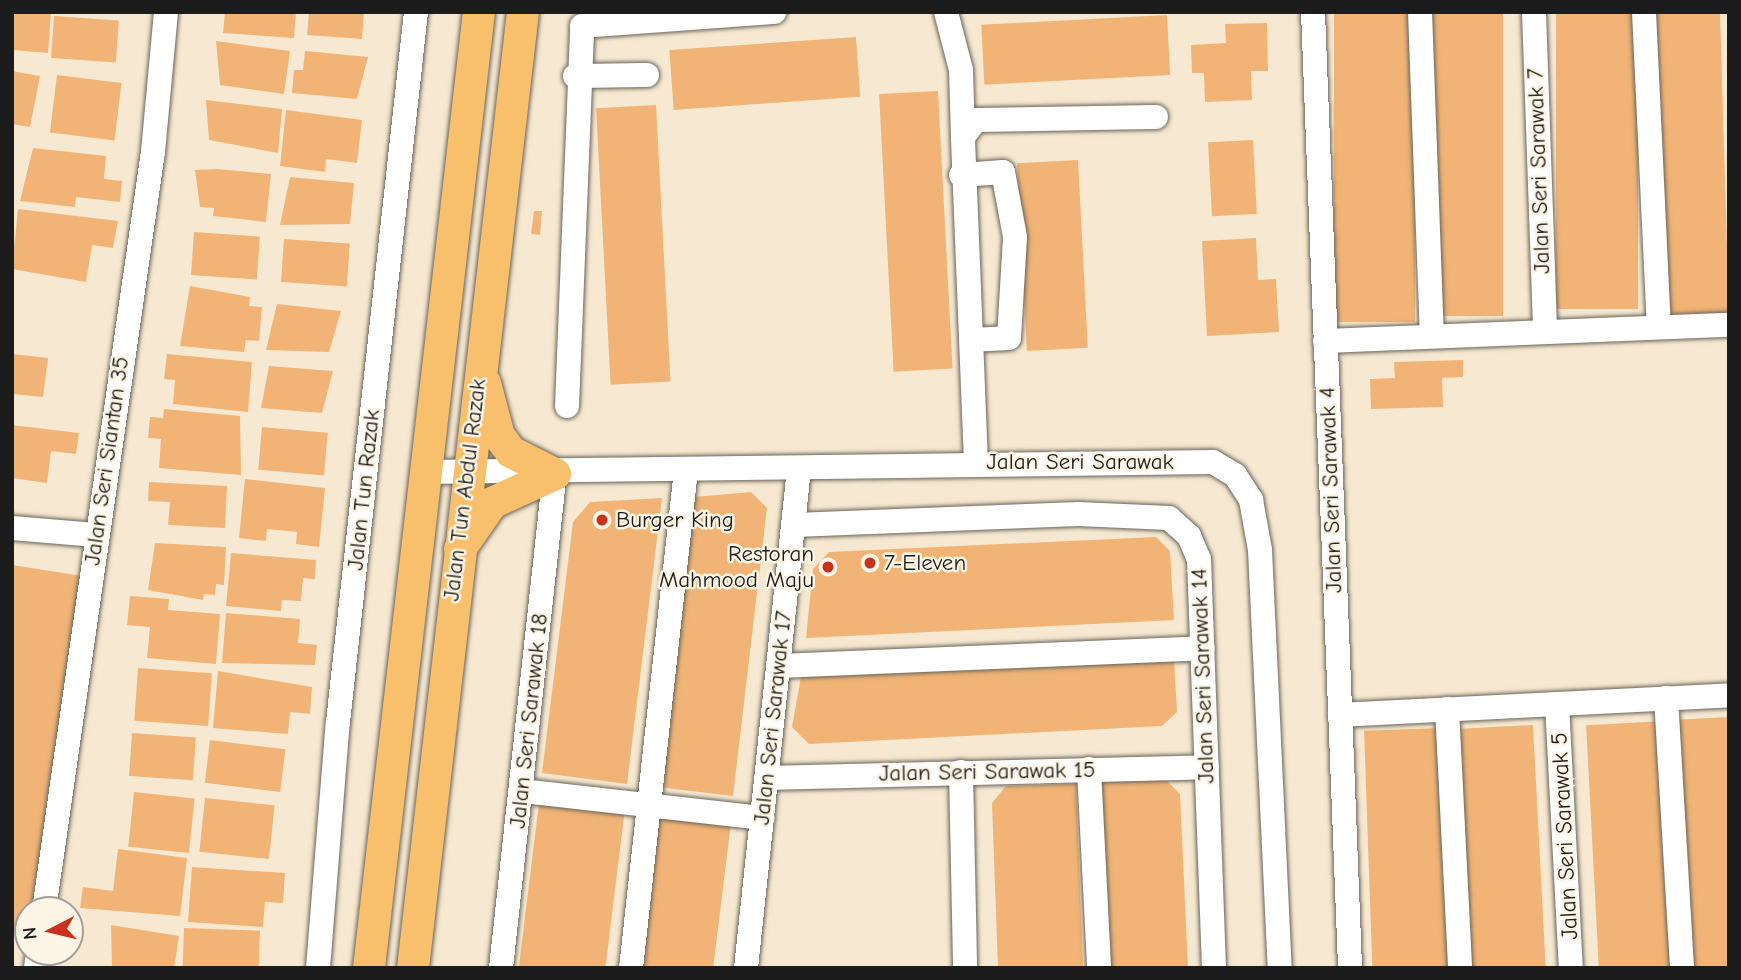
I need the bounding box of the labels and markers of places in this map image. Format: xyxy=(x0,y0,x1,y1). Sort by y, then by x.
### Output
place label: Burger King xyxy=(616,506,734,534)
marker: Burger King xyxy=(594,512,610,528)
place label: Restoran Mahmood Maju xyxy=(659,540,814,594)
place label: 7-Eleven xyxy=(884,549,966,577)
marker: 7-Eleven xyxy=(862,555,878,571)
marker: Restoran Mahmood Maju xyxy=(820,559,836,575)

